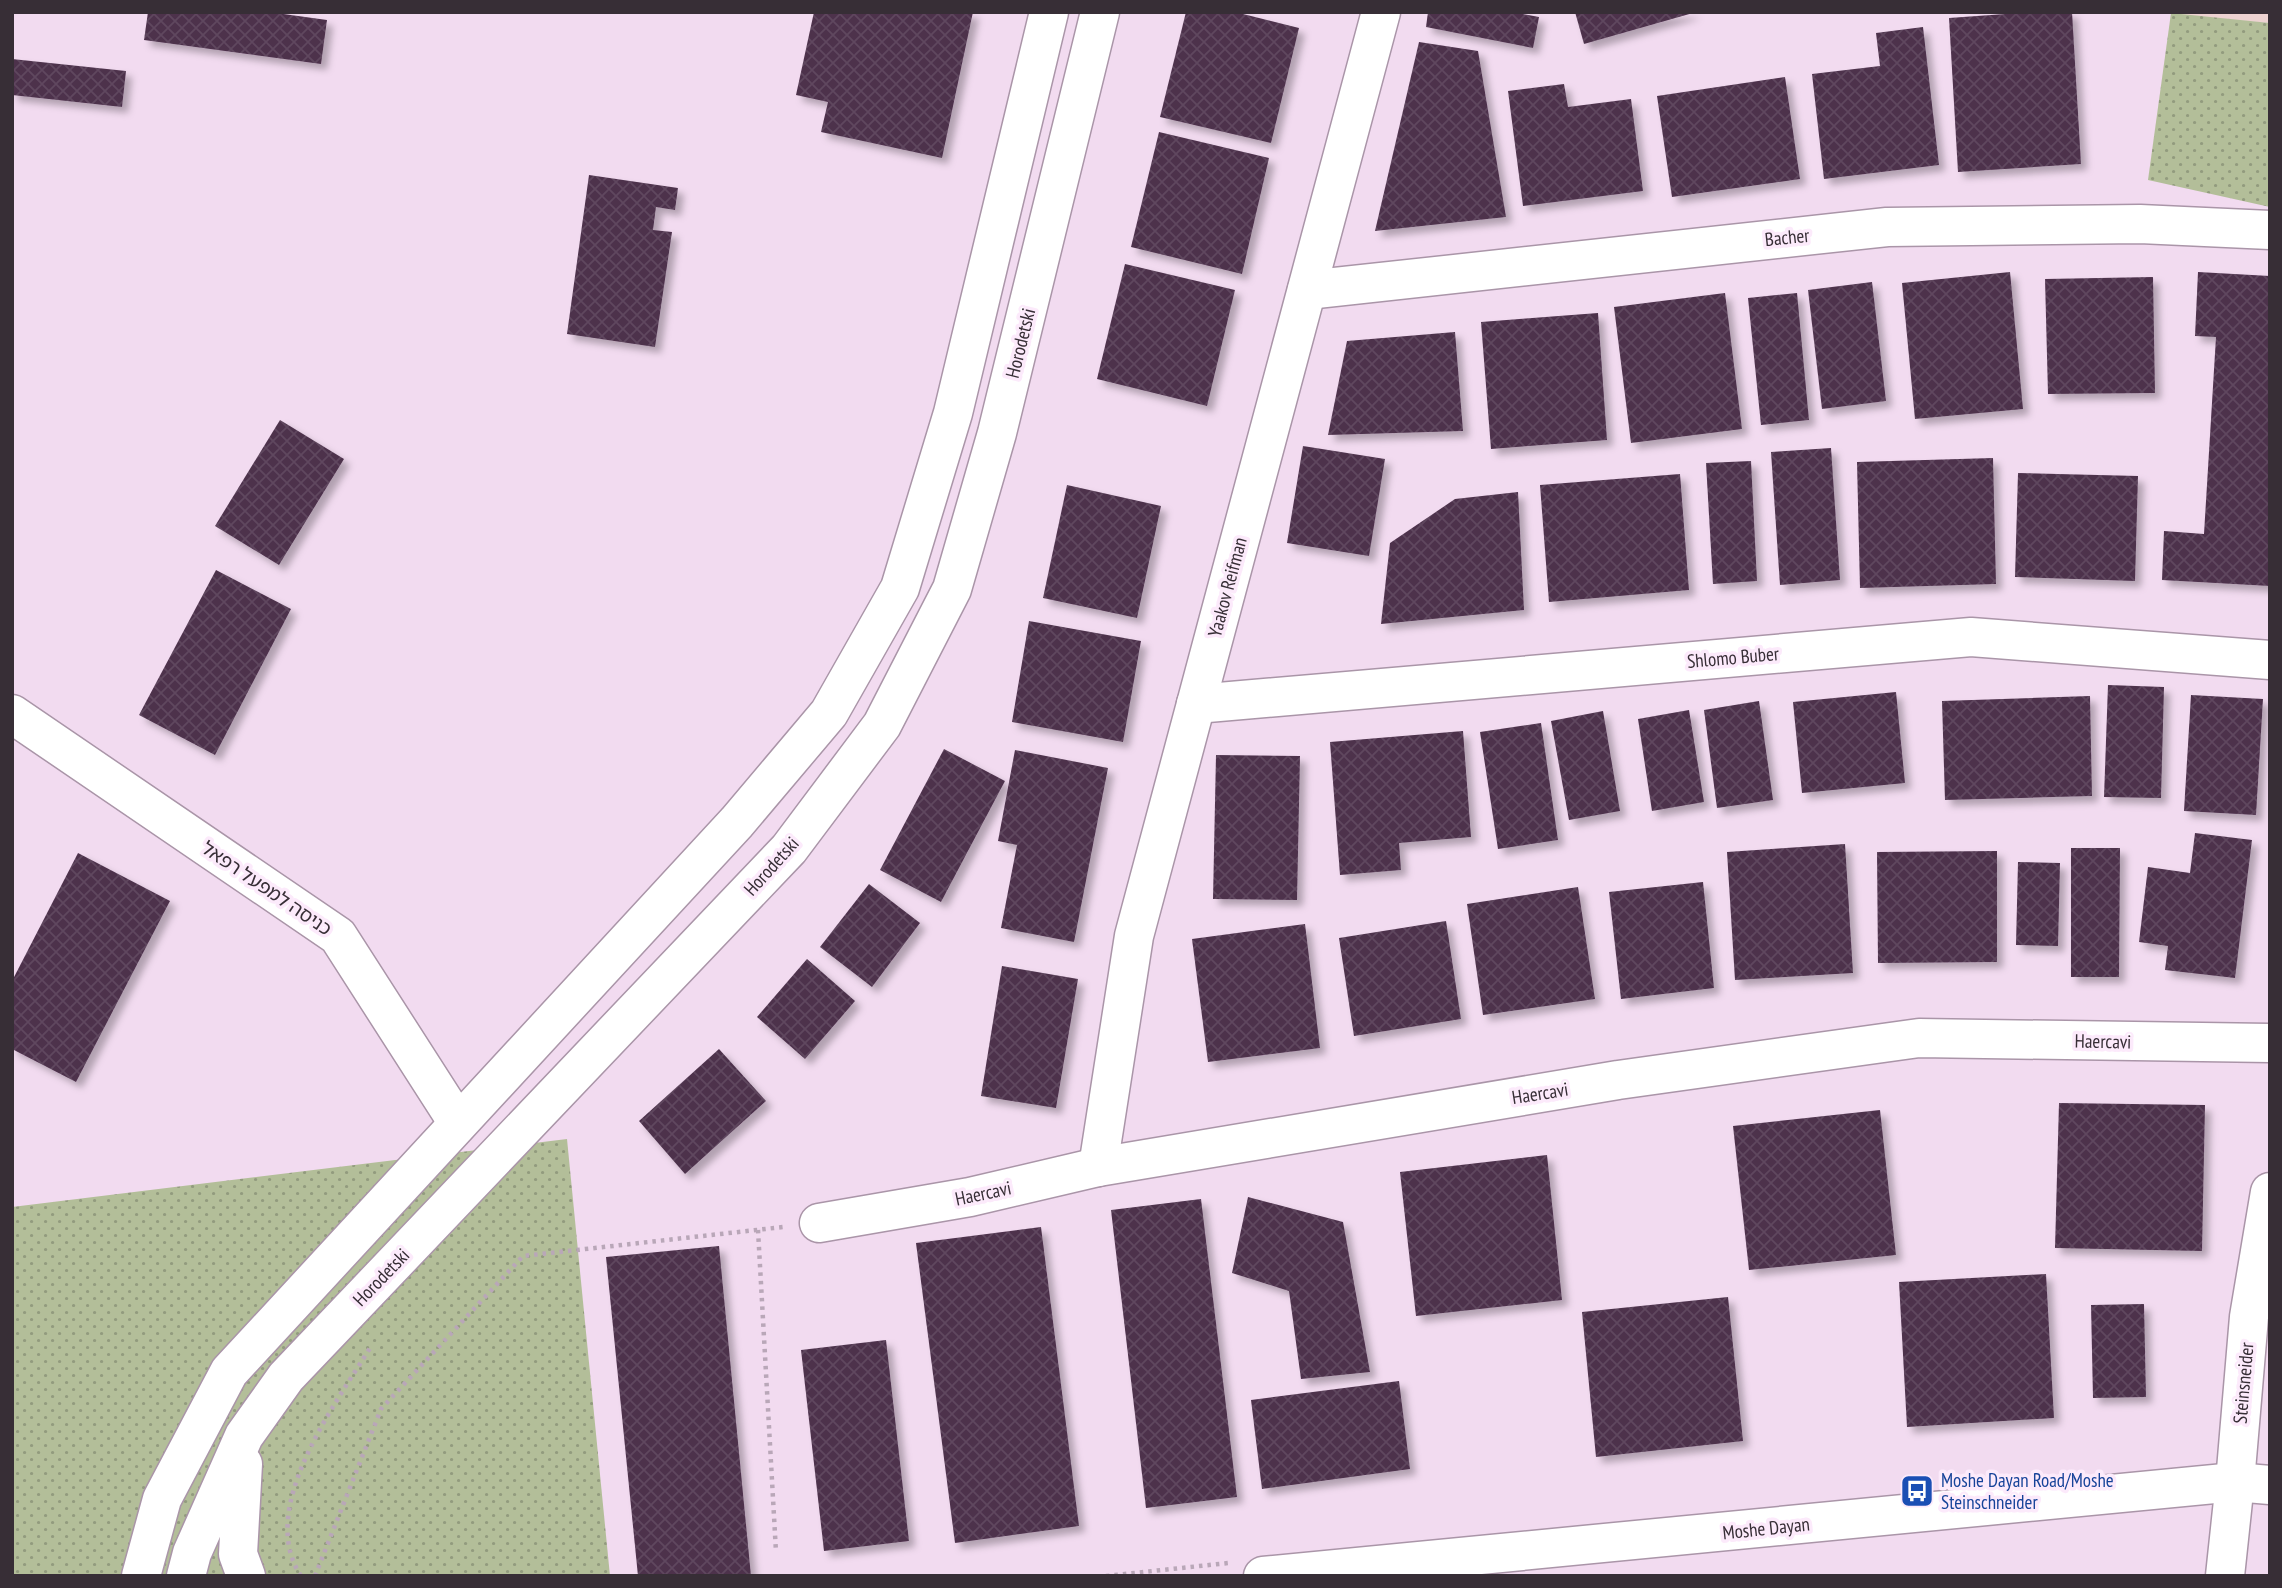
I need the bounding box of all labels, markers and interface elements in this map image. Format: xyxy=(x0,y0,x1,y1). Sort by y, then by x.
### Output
street label: Bacher xyxy=(1764,223,1811,251)
street label: Horodetski xyxy=(1000,306,1040,380)
street label: Yaakov Reifman xyxy=(1202,534,1252,640)
street label: Shlomo Buber xyxy=(1686,641,1781,673)
street label: Horodetski xyxy=(738,832,804,900)
street label: כניסה למפעל רפאל xyxy=(197,836,337,940)
street label: Haercavi xyxy=(2074,1029,2132,1053)
street label: Haercavi xyxy=(1510,1077,1570,1109)
street label: Haercavi xyxy=(953,1175,1013,1211)
street label: Horodetski xyxy=(348,1243,414,1311)
street label: Steinsneider xyxy=(2227,1341,2259,1425)
place label: Moshe Dayan Road/Moshe Steinschneider xyxy=(1941,1468,2114,1514)
bus stop icon: Moshe Dayan Road/Moshe Steinschneider xyxy=(1898,1472,1936,1510)
street label: Moshe Dayan xyxy=(1721,1511,1811,1545)

